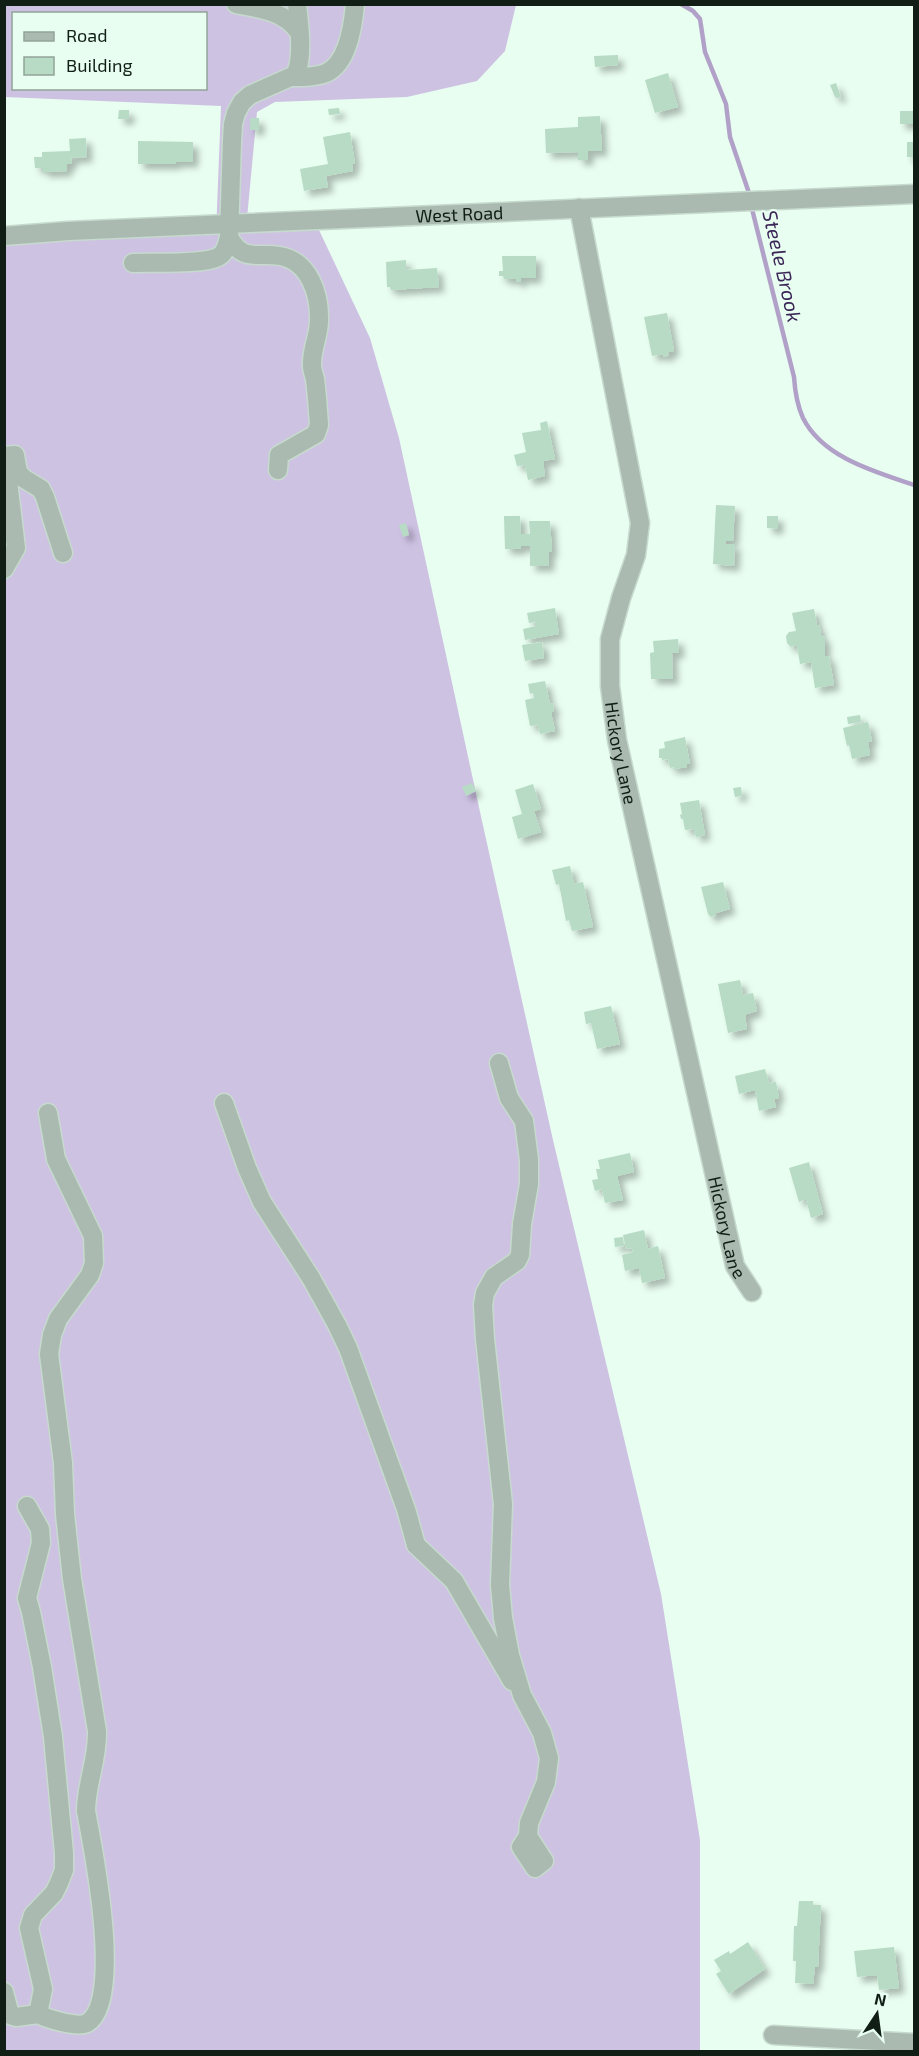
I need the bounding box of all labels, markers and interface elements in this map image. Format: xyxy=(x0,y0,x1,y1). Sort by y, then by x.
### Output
legend xyxy=(12,12,207,90)
text: Road xyxy=(66,24,107,46)
text: Building xyxy=(66,54,133,76)
street label: West Road xyxy=(415,201,504,227)
water label: Steele Brook xyxy=(758,208,808,324)
street label: Hickory Lane xyxy=(601,700,642,806)
street label: Hickory Lane xyxy=(704,1174,751,1282)
north arrow xyxy=(847,1984,907,2044)
text: N xyxy=(873,1988,888,2009)

